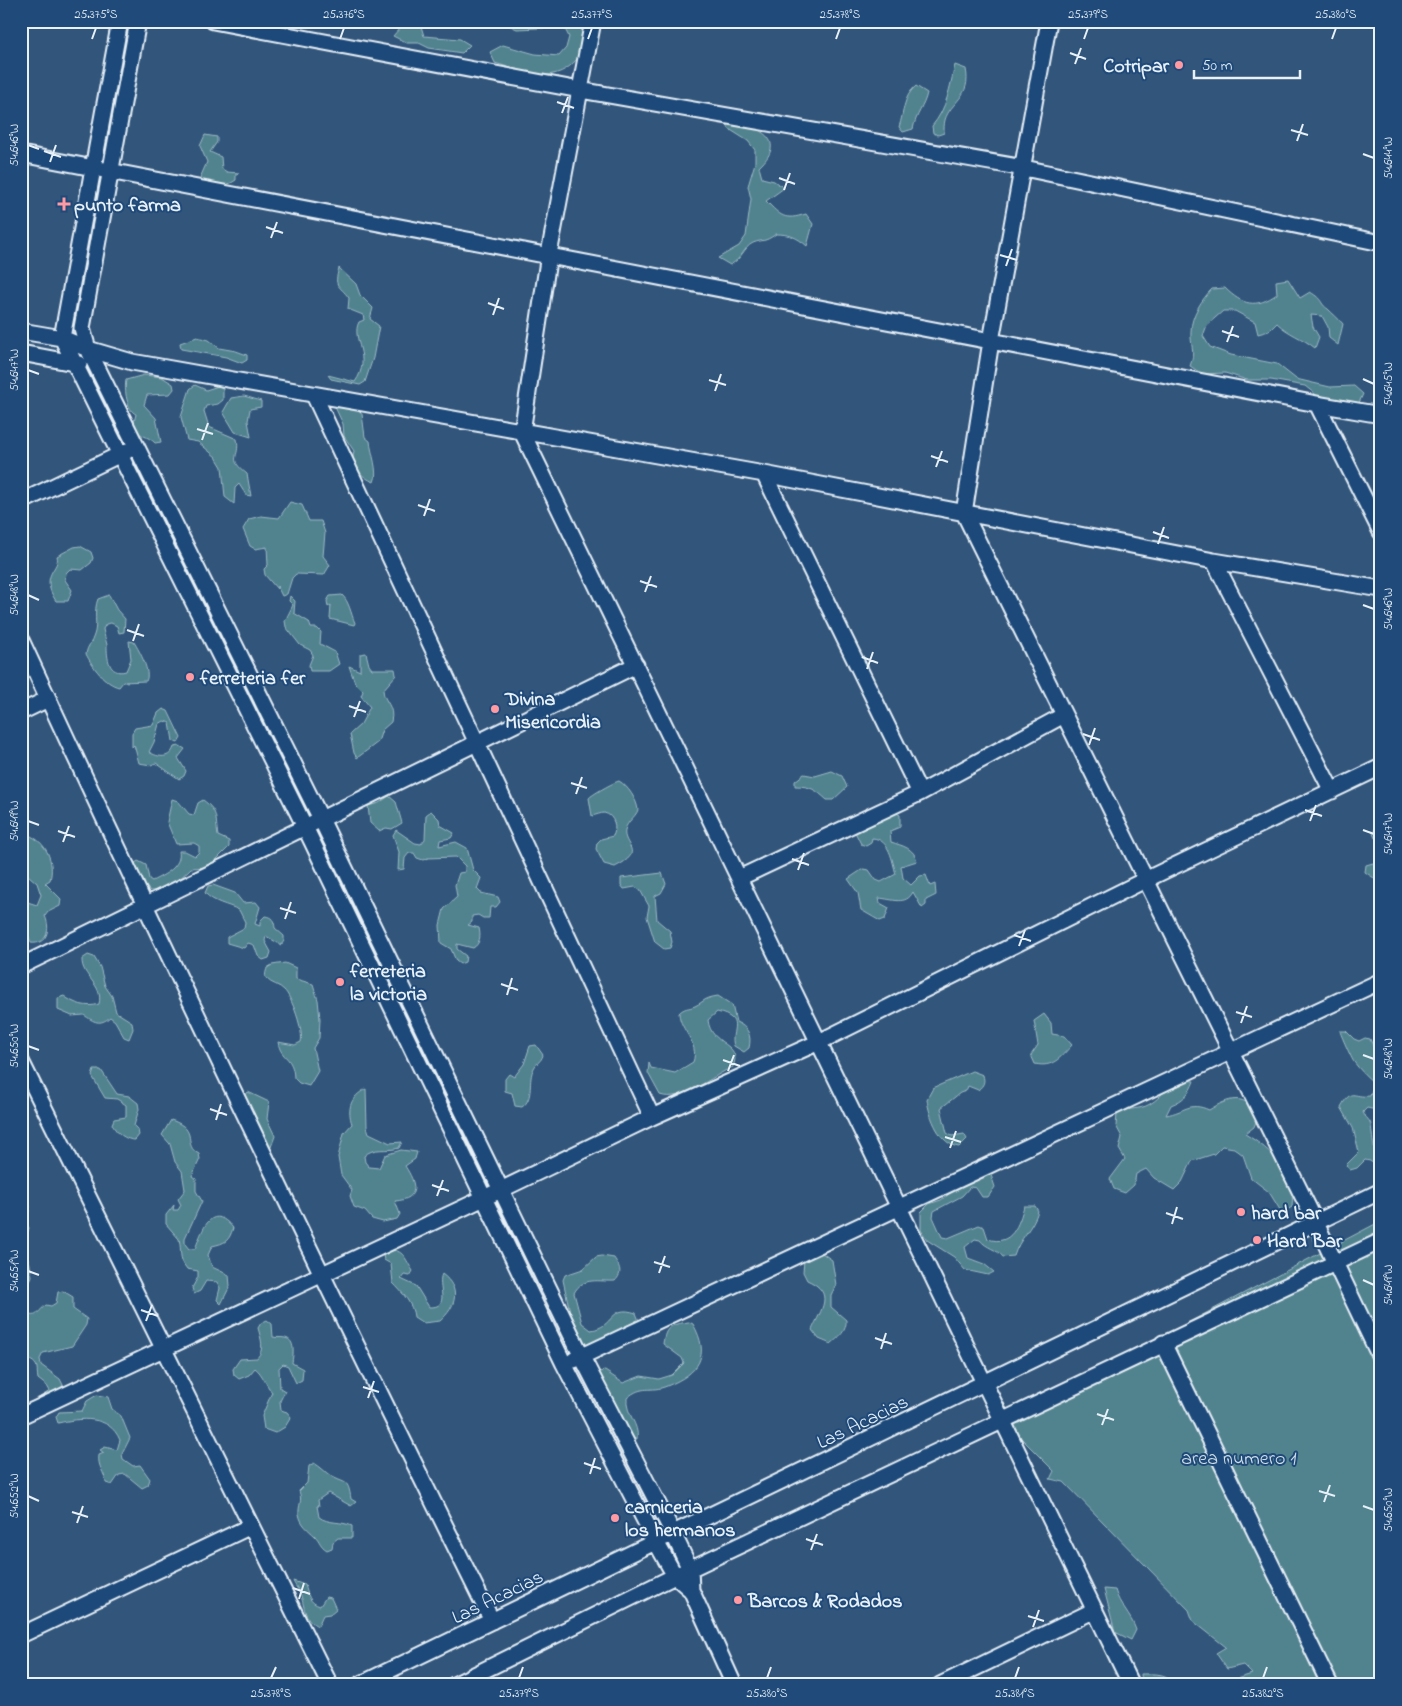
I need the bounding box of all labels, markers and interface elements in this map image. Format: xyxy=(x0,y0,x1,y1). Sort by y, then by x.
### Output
text: 25.375°S xyxy=(75,6,118,24)
text: 25.376°S xyxy=(323,6,365,24)
text: 25.377°S xyxy=(571,6,613,24)
text: 25.378°S xyxy=(820,6,861,24)
text: 25.379°S xyxy=(1068,6,1108,24)
text: 25.380°S xyxy=(1316,6,1357,24)
scale bar xyxy=(1194,48,1301,80)
place label: Cotripar xyxy=(1103,53,1170,82)
text: 50 m xyxy=(1202,55,1233,77)
marker: Cotripar xyxy=(1173,59,1185,71)
text: 54.646°W xyxy=(6,124,24,166)
text: 54.644°W xyxy=(1380,137,1398,179)
place label: punto farma xyxy=(74,192,181,221)
marker: punto farma xyxy=(58,198,70,210)
text: 54.647°W xyxy=(6,349,24,391)
text: 54.645°W xyxy=(1380,362,1398,406)
text: 54.648°W xyxy=(6,574,24,616)
text: 54.646°W xyxy=(1380,588,1398,630)
place label: ferreteria fer xyxy=(199,665,306,694)
marker: ferreteria fer xyxy=(184,671,196,683)
place label: Divina Misericordia xyxy=(504,686,601,738)
marker: Divina Misericordia xyxy=(489,703,501,715)
text: 54.649°W xyxy=(6,801,24,841)
text: 54.647°W xyxy=(1380,813,1398,855)
place label: ferreteria la victoria xyxy=(349,958,427,1010)
marker: ferreteria la victoria xyxy=(334,976,346,988)
text: 54.650°W xyxy=(6,1024,24,1068)
text: 54.648°W xyxy=(1380,1038,1398,1080)
place label: hard bar xyxy=(1251,1200,1322,1229)
marker: hard bar xyxy=(1235,1206,1247,1218)
place label: Hard Bar xyxy=(1267,1228,1343,1257)
marker: Hard Bar xyxy=(1251,1234,1263,1246)
text: 54.651°W xyxy=(6,1250,24,1292)
text: 54.649°W xyxy=(1380,1265,1398,1305)
street label: Las Acacias xyxy=(812,1389,914,1458)
park label: area numero 1 xyxy=(1181,1445,1297,1474)
text: 54.652°W xyxy=(6,1474,24,1518)
text: 54.650°W xyxy=(1380,1488,1398,1532)
place label: carniceria los hermanos xyxy=(625,1494,735,1546)
marker: carniceria los hermanos xyxy=(609,1512,621,1524)
street label: Las Acacias xyxy=(447,1564,549,1633)
place label: Barcos & Rodados xyxy=(747,1588,902,1617)
marker: Barcos & Rodados xyxy=(732,1594,744,1606)
text: 25.378°S xyxy=(251,1685,292,1703)
text: 25.379°S xyxy=(499,1685,539,1703)
text: 25.380°S xyxy=(747,1685,788,1703)
text: 25.381°S xyxy=(995,1685,1035,1703)
text: 25.382°S xyxy=(1242,1685,1284,1703)

